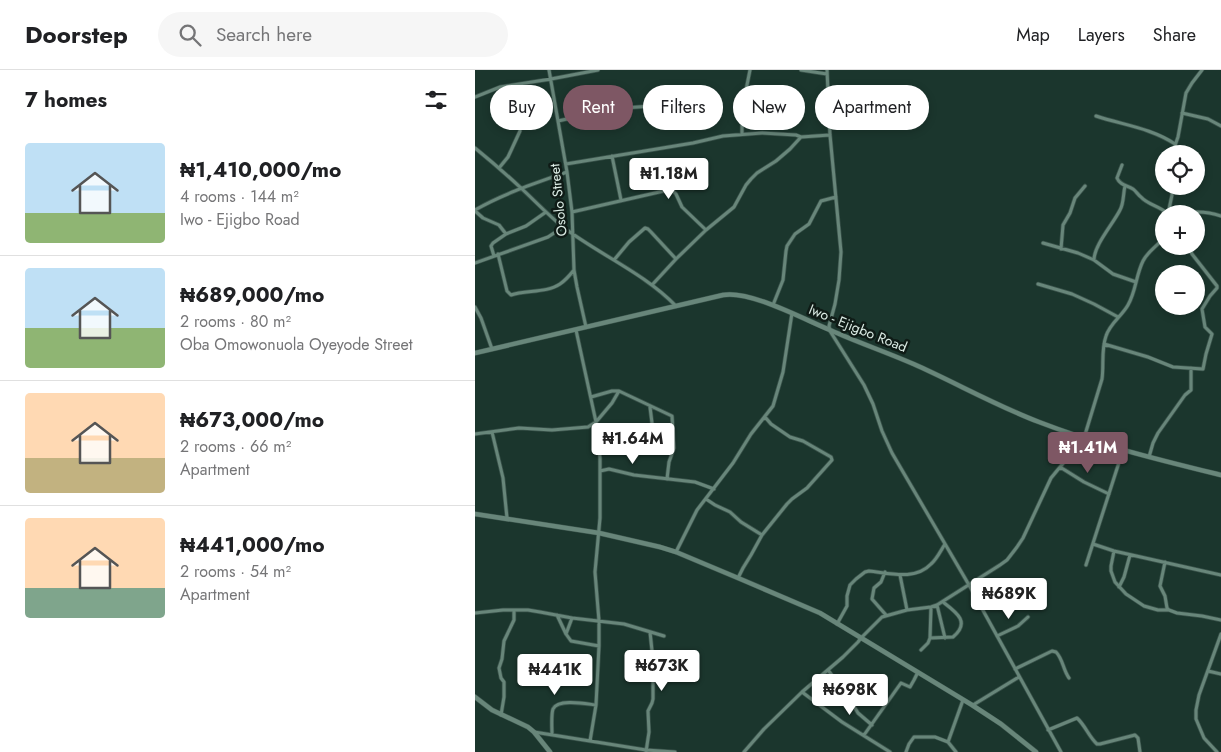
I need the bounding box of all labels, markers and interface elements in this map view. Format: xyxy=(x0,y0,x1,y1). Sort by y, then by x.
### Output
search box xyxy=(158,12,508,57)
text: Doorstep xyxy=(25,17,128,52)
icon: search xyxy=(176,21,204,49)
text: Search here xyxy=(216,21,312,48)
text: Map xyxy=(1016,22,1050,48)
text: Layers xyxy=(1078,22,1125,48)
text: Share xyxy=(1153,22,1196,48)
text: 7 homes xyxy=(25,85,107,115)
chip: Buy xyxy=(490,85,553,130)
chip: Rent xyxy=(563,85,633,130)
chip: Filters xyxy=(643,85,723,130)
chip: New xyxy=(733,85,805,130)
chip: Apartment xyxy=(815,85,929,130)
icon: filters xyxy=(422,86,450,114)
map controls xyxy=(1155,145,1205,315)
button: locate xyxy=(1155,145,1205,195)
text: ₦1,410,000/mo xyxy=(180,155,341,185)
pin: ₦1.18M xyxy=(628,158,710,200)
street label: Osolo Street xyxy=(544,162,572,237)
text: ₦1.18M xyxy=(640,162,698,185)
icon: home xyxy=(65,163,125,223)
text: 4 rooms · 144 m² xyxy=(180,185,299,208)
button: + xyxy=(1155,205,1205,255)
text: Iwo - Ejigbo Road xyxy=(180,208,300,231)
button: − xyxy=(1155,265,1205,315)
text: ₦689,000/mo xyxy=(180,280,324,310)
icon: home xyxy=(65,288,125,348)
street label: Iwo - Ejigbo Road xyxy=(806,299,910,357)
text: 2 rooms · 80 m² xyxy=(180,310,291,333)
text: Oba Omowonuola Oyeyode Street xyxy=(180,333,413,356)
text: ₦673,000/mo xyxy=(180,405,324,435)
icon: home xyxy=(65,413,125,473)
pin: ₦1.64M xyxy=(592,422,674,465)
text: ₦1.64M xyxy=(603,427,663,450)
pin: ₦1.41M xyxy=(1047,432,1129,474)
text: 2 rooms · 66 m² xyxy=(180,435,291,458)
text: ₦1.41M xyxy=(1059,436,1117,459)
text: Apartment xyxy=(180,458,250,481)
text: ₦441,000/mo xyxy=(180,530,325,560)
icon: home xyxy=(65,538,125,598)
text: 2 rooms · 54 m² xyxy=(180,560,291,583)
pin: ₦689K xyxy=(974,578,1044,620)
text: ₦689K xyxy=(982,582,1036,605)
text: Apartment xyxy=(180,583,250,606)
pin: ₦673K xyxy=(627,650,697,692)
pin: ₦441K xyxy=(520,654,590,696)
text: ₦673K xyxy=(635,654,689,677)
text: ₦441K xyxy=(528,658,582,681)
pin: ₦698K xyxy=(815,674,885,716)
text: ₦698K xyxy=(823,678,877,701)

